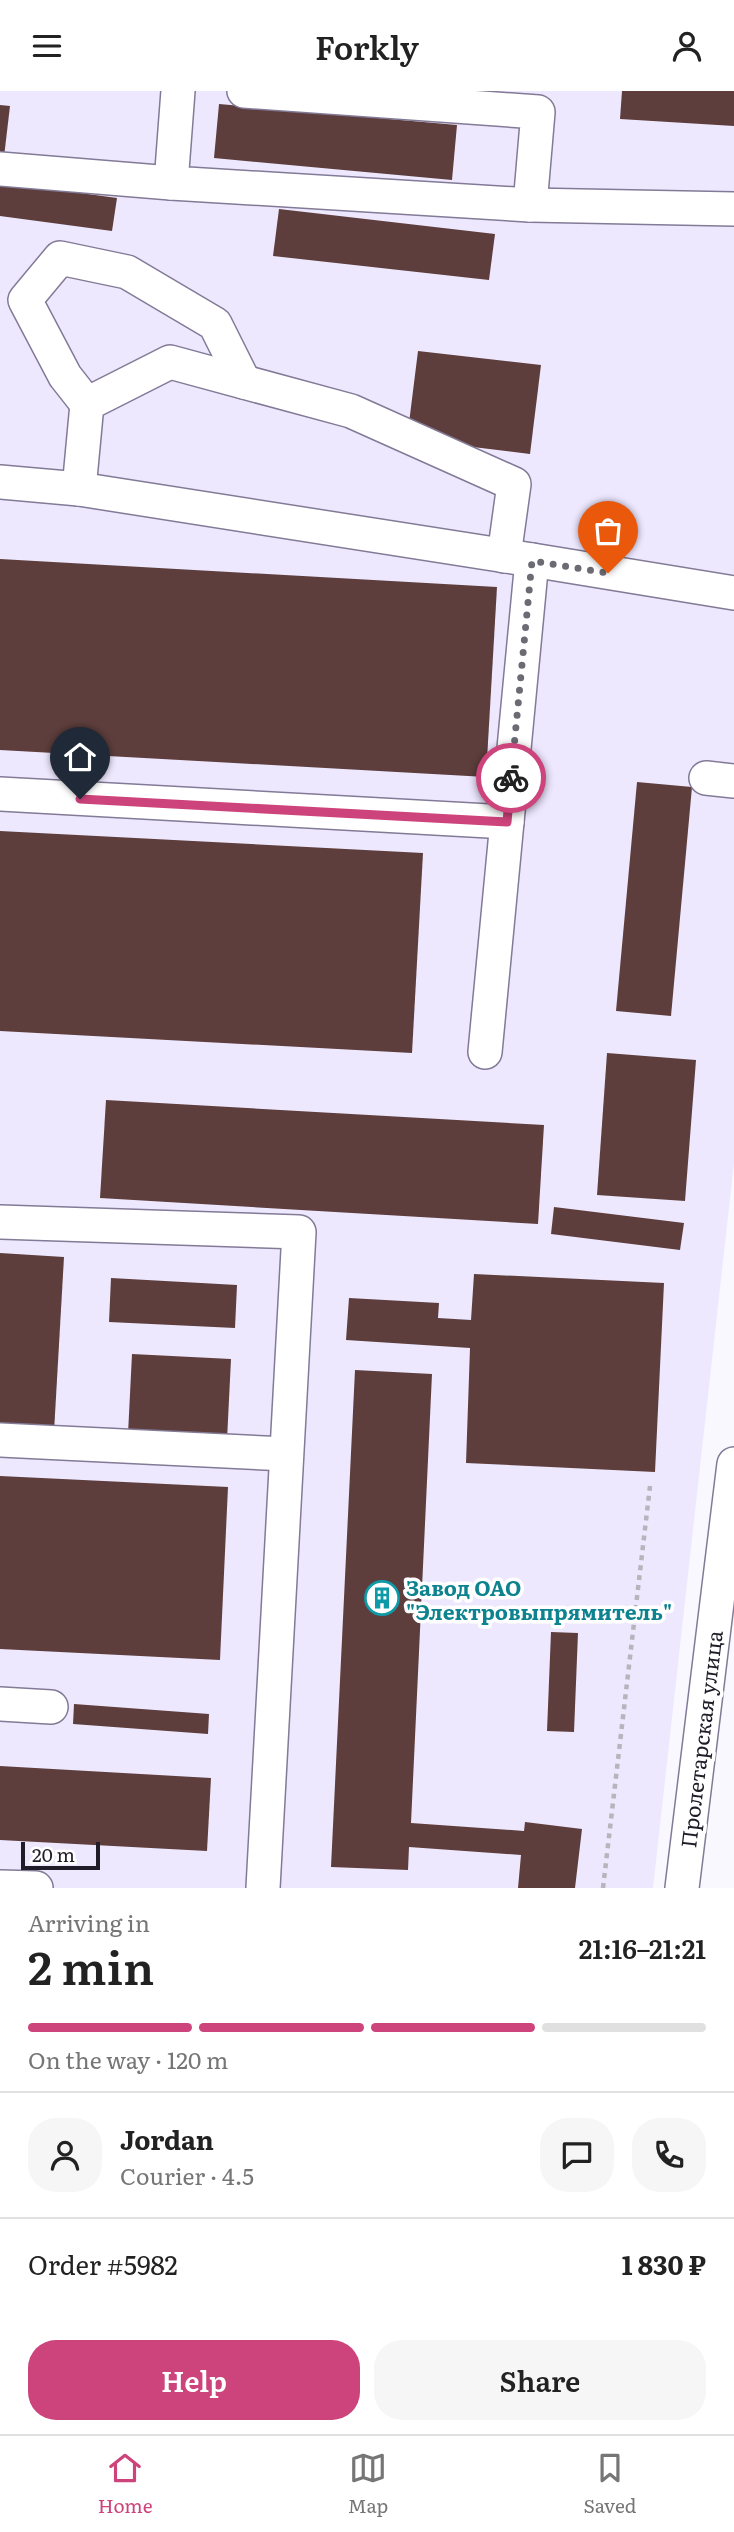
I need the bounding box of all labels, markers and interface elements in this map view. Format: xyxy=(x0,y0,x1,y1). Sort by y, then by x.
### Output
text: Forkly xyxy=(315,22,419,70)
icon: menu xyxy=(28,27,66,65)
icon: person xyxy=(668,27,706,65)
pin xyxy=(578,501,638,573)
icon: bag xyxy=(589,512,627,550)
pin xyxy=(50,727,110,799)
icon: home xyxy=(61,738,99,776)
courier xyxy=(476,743,546,813)
icon: bike xyxy=(492,759,530,797)
place label: Завод ОАО "Электровыпрямитель" xyxy=(406,1571,672,1626)
building icon: Завод ОАО "Электровыпрямитель" xyxy=(363,1579,401,1617)
street label: Пролетарская улица xyxy=(671,1628,729,1850)
scale bar xyxy=(21,1839,100,1871)
text: 20 m xyxy=(32,1840,75,1868)
text: Arriving in xyxy=(28,1905,150,1939)
text: 21:16–21:21 xyxy=(579,1928,706,1967)
text: 2 min xyxy=(28,1931,154,1999)
text: On the way · 120 m xyxy=(28,2042,228,2076)
button: person xyxy=(28,2118,102,2192)
button: chat xyxy=(540,2118,614,2192)
button: phone xyxy=(632,2118,706,2192)
text: Jordan xyxy=(120,2119,214,2158)
text: Courier · 4.5 xyxy=(120,2158,254,2192)
text: Order #5982 xyxy=(28,2244,178,2283)
text: 1 830 ₽ xyxy=(622,2244,706,2283)
button: Help xyxy=(28,2340,360,2420)
button: Share xyxy=(374,2340,706,2420)
tab: Home xyxy=(98,2449,153,2519)
tab: Map xyxy=(348,2449,388,2519)
tab: Saved xyxy=(583,2449,636,2519)

